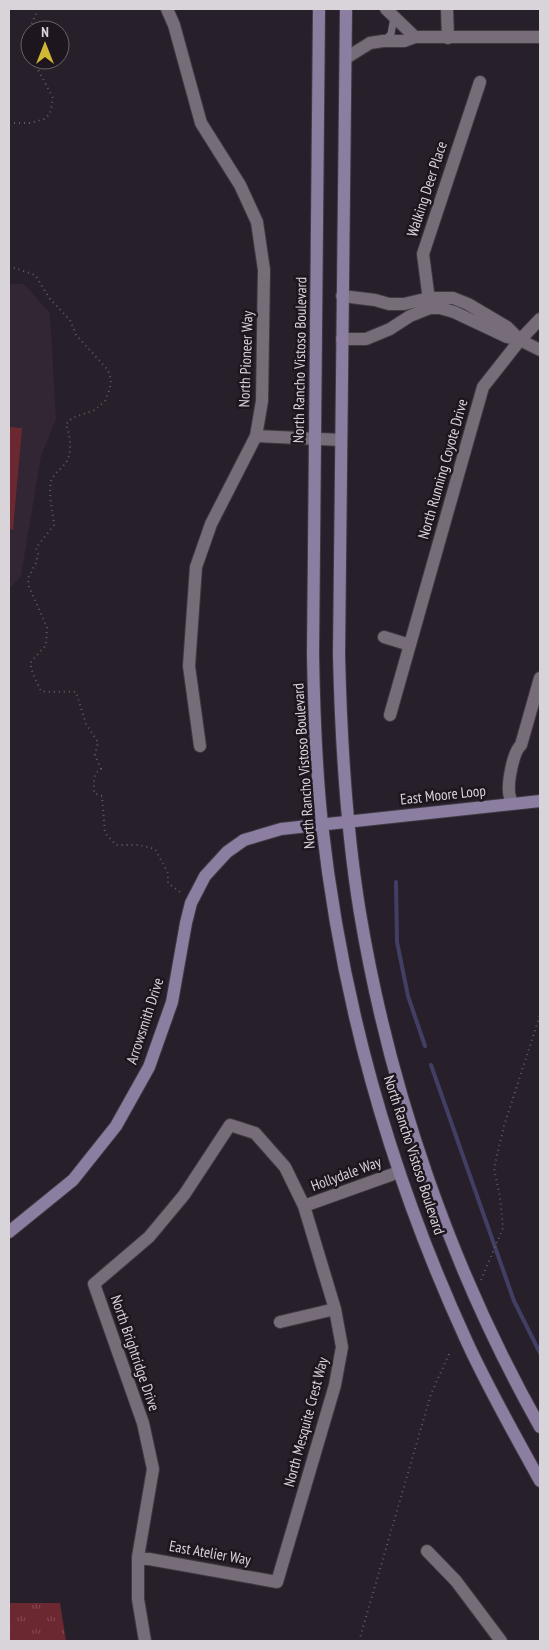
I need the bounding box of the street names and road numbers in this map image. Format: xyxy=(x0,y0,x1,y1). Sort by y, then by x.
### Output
street label: Walking Deer Place xyxy=(402,139,451,239)
street label: North Rancho Vistoso Boulevard xyxy=(289,277,310,443)
street label: North Pioneer Way xyxy=(234,310,257,408)
street label: North Running Coyote Drive xyxy=(413,397,472,541)
street label: North Rancho Vistoso Boulevard xyxy=(288,682,319,850)
street label: East Moore Loop xyxy=(399,781,487,808)
street label: Arrowsmith Drive xyxy=(122,975,167,1066)
street label: North Rancho Vistoso Boulevard xyxy=(380,1073,449,1237)
street label: Hollydale Way xyxy=(308,1152,384,1195)
street label: North Brightridge Drive xyxy=(107,1292,164,1413)
street label: North Mesquite Crest Way xyxy=(279,1354,332,1489)
street label: East Atelier Way xyxy=(168,1536,253,1569)

